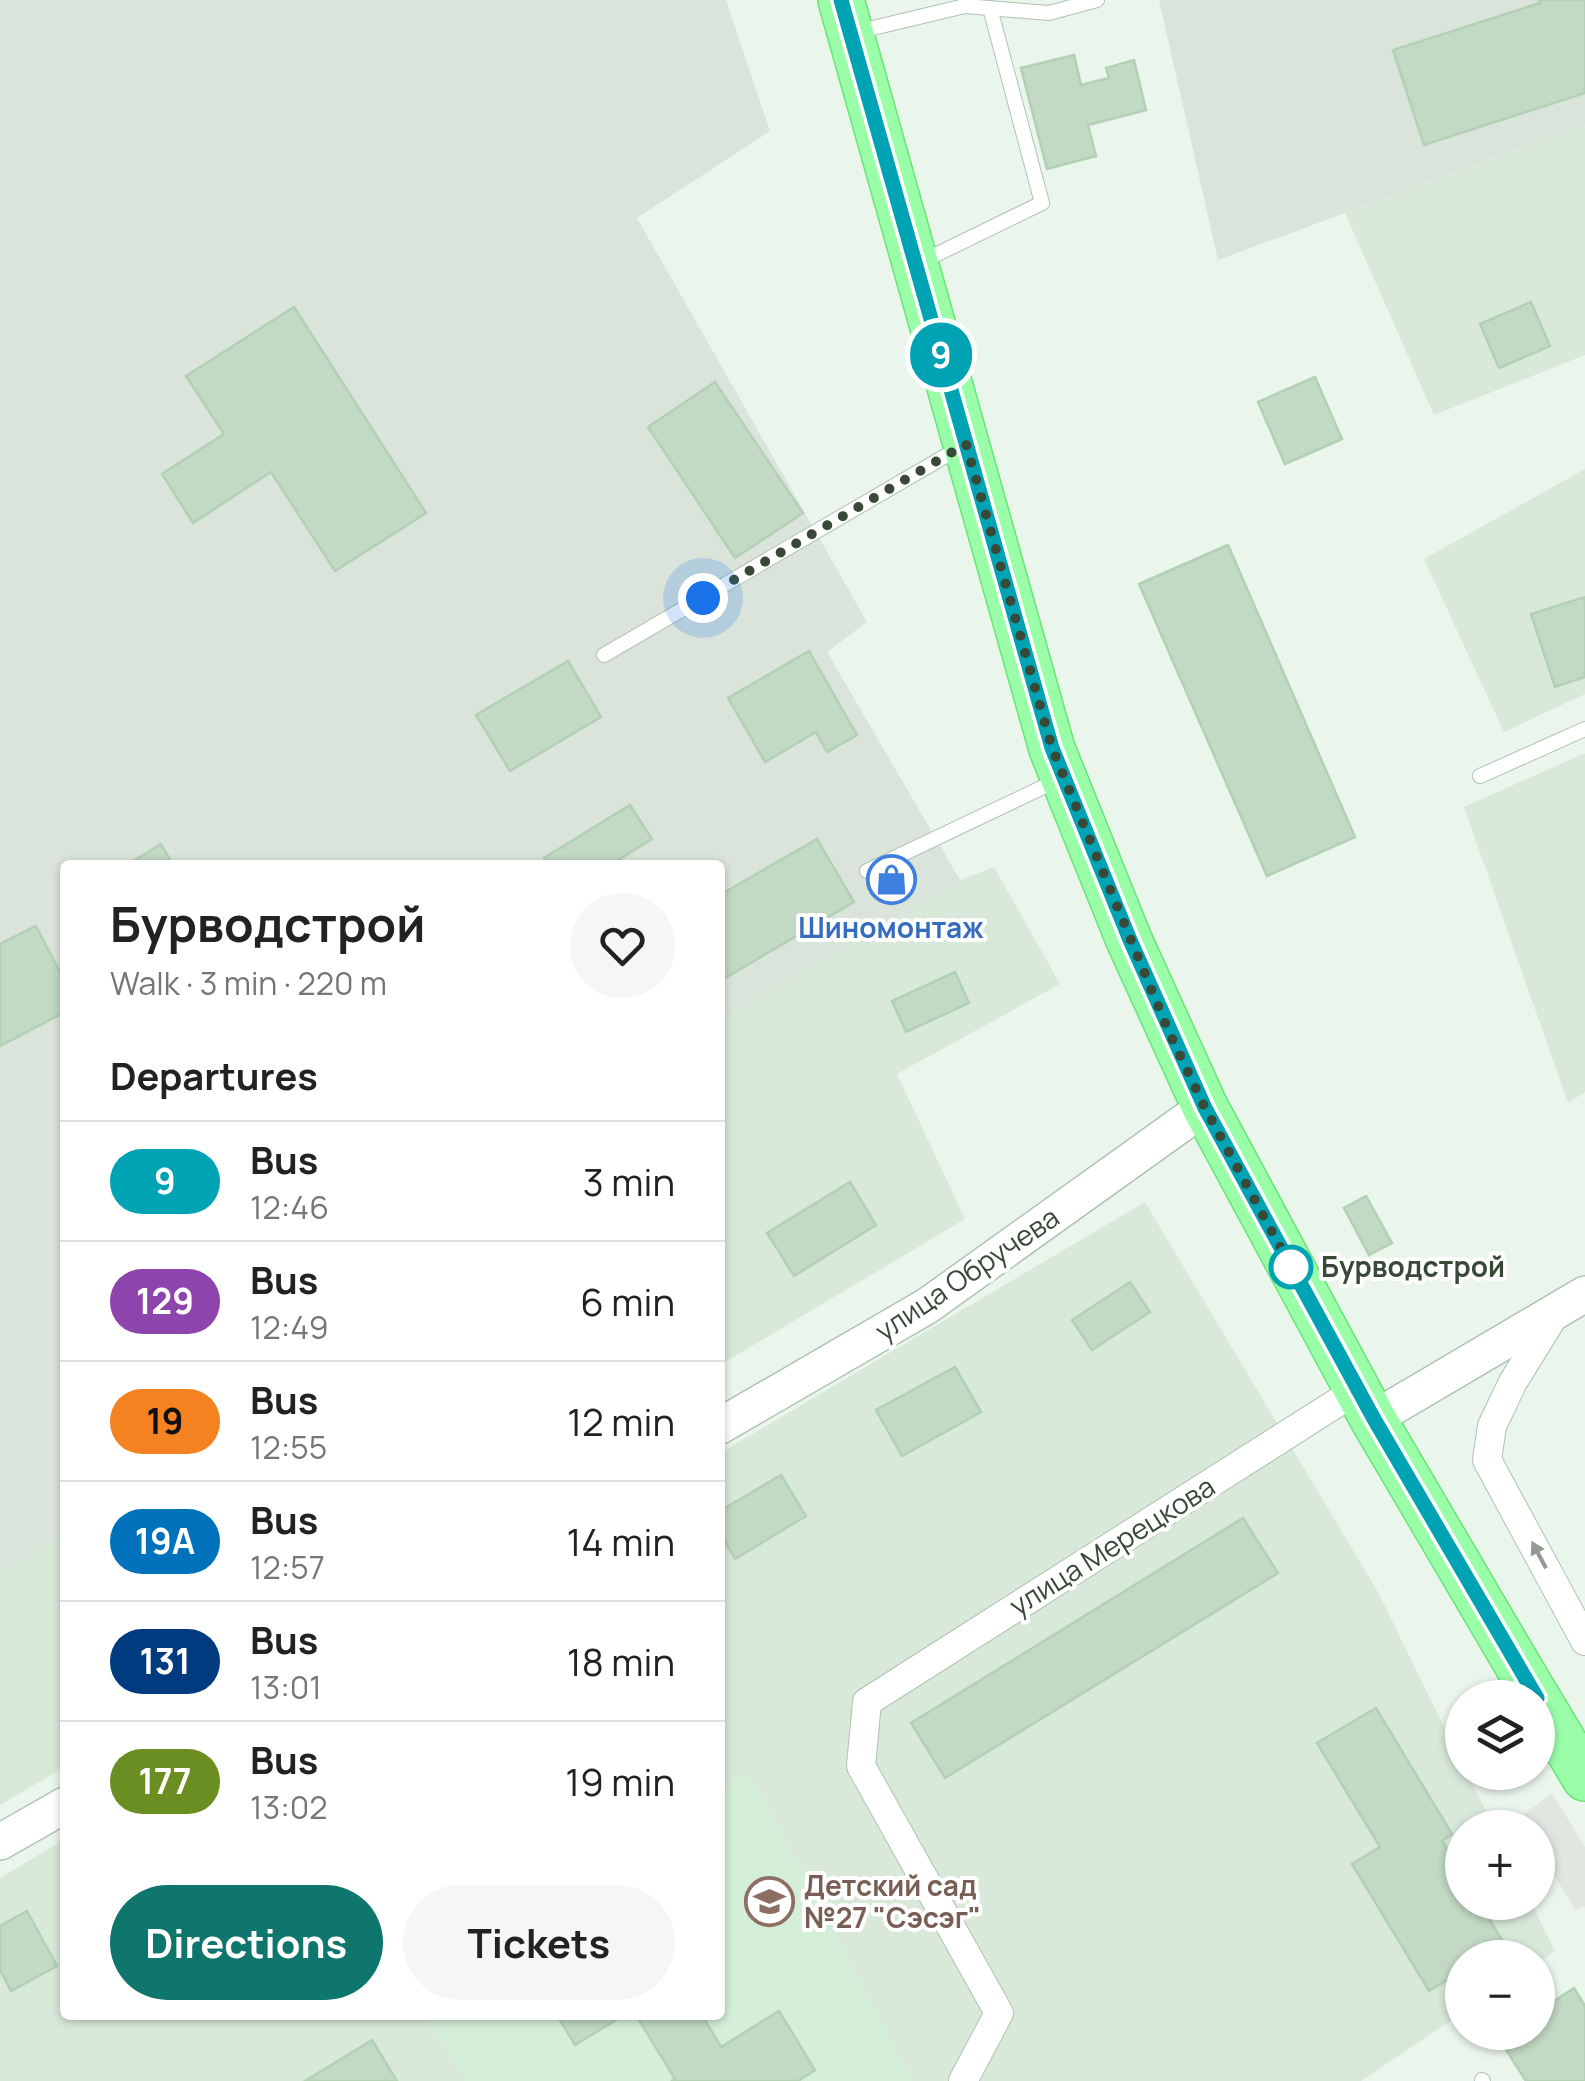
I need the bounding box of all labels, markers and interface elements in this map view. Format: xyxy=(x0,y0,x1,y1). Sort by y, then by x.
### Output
line badge: 9 xyxy=(908,322,974,388)
text: 9 xyxy=(930,331,952,379)
your location xyxy=(678,573,728,623)
shop icon: Шиномонтаж xyxy=(865,854,917,906)
text: Бурводстрой xyxy=(110,891,425,956)
button: heart xyxy=(570,893,675,998)
place label: Шиномонтаж xyxy=(798,908,984,946)
text: Walk · 3 min · 220 m xyxy=(110,961,387,1005)
text: Departures xyxy=(110,1049,318,1101)
text: Bus xyxy=(250,1133,318,1185)
text: 3 min xyxy=(583,1155,675,1207)
text: 9 xyxy=(154,1157,176,1205)
text: 12:46 xyxy=(250,1185,329,1229)
street label: улица Обручева xyxy=(867,1198,1066,1349)
marker: Бурводстрой xyxy=(1270,1246,1312,1288)
place label: Бурводстрой xyxy=(1321,1247,1505,1285)
text: Bus xyxy=(250,1253,318,1305)
text: 6 min xyxy=(580,1275,675,1327)
text: 129 xyxy=(136,1277,194,1325)
text: 12:49 xyxy=(250,1305,329,1349)
text: Bus xyxy=(250,1373,318,1425)
text: 12 min xyxy=(567,1395,675,1447)
text: 19 xyxy=(146,1397,184,1445)
text: 12:55 xyxy=(250,1425,327,1469)
street label: улица Мерецкова xyxy=(1002,1467,1221,1624)
text: Bus xyxy=(250,1493,318,1545)
text: 14 min xyxy=(567,1515,675,1567)
text: 19А xyxy=(135,1517,195,1565)
one-way arrow xyxy=(1530,1541,1547,1570)
text: 12:57 xyxy=(250,1545,325,1589)
text: Bus xyxy=(250,1613,318,1665)
text: 18 min xyxy=(567,1635,675,1687)
text: 131 xyxy=(139,1637,191,1685)
text: 13:01 xyxy=(250,1665,322,1709)
map controls xyxy=(1445,1680,1555,2050)
button: layers xyxy=(1445,1680,1555,1790)
text: Bus xyxy=(250,1733,318,1785)
text: 19 min xyxy=(565,1755,675,1807)
text: 177 xyxy=(139,1757,191,1805)
text: 13:02 xyxy=(250,1785,328,1829)
button: + xyxy=(1445,1810,1555,1920)
place label: Детский сад №27 "Сэсэг" xyxy=(804,1866,981,1936)
school or university icon: Детский сад №27 "Сэсэг" xyxy=(743,1876,795,1928)
button: Directions xyxy=(110,1885,383,2000)
button: Tickets xyxy=(403,1885,675,2000)
button: − xyxy=(1445,1940,1555,2050)

